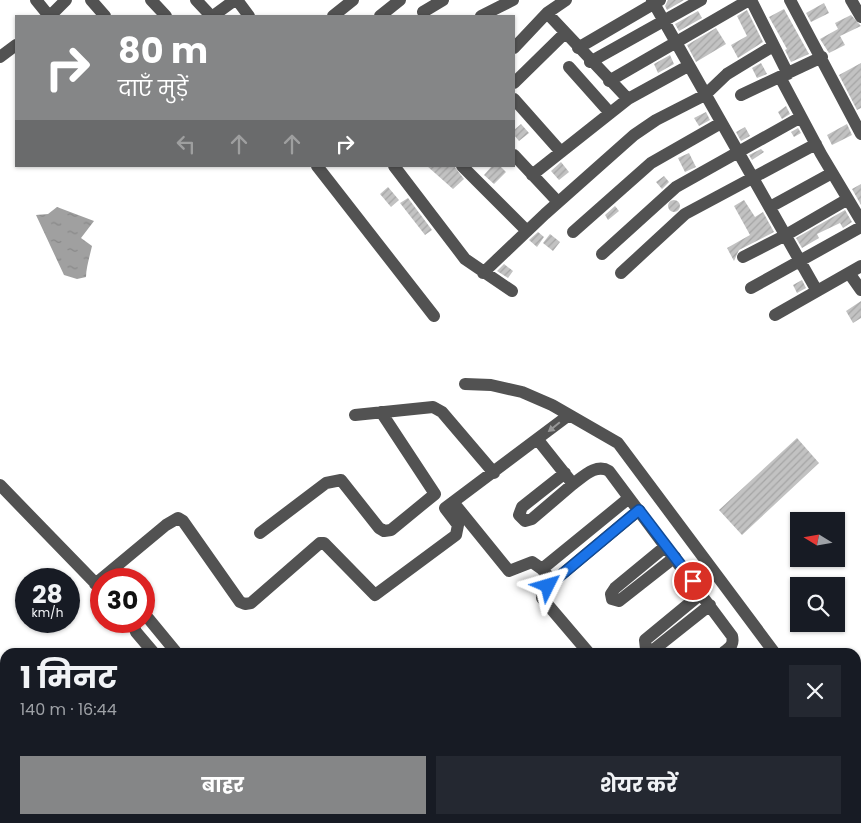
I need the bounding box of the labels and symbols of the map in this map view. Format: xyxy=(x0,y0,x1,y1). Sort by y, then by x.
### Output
one-way arrow xyxy=(548,422,561,433)
north arrow xyxy=(790,512,845,568)
position arrow xyxy=(521,559,573,611)
pin xyxy=(672,560,714,602)
speed limit sign: 30 xyxy=(90,568,155,633)

